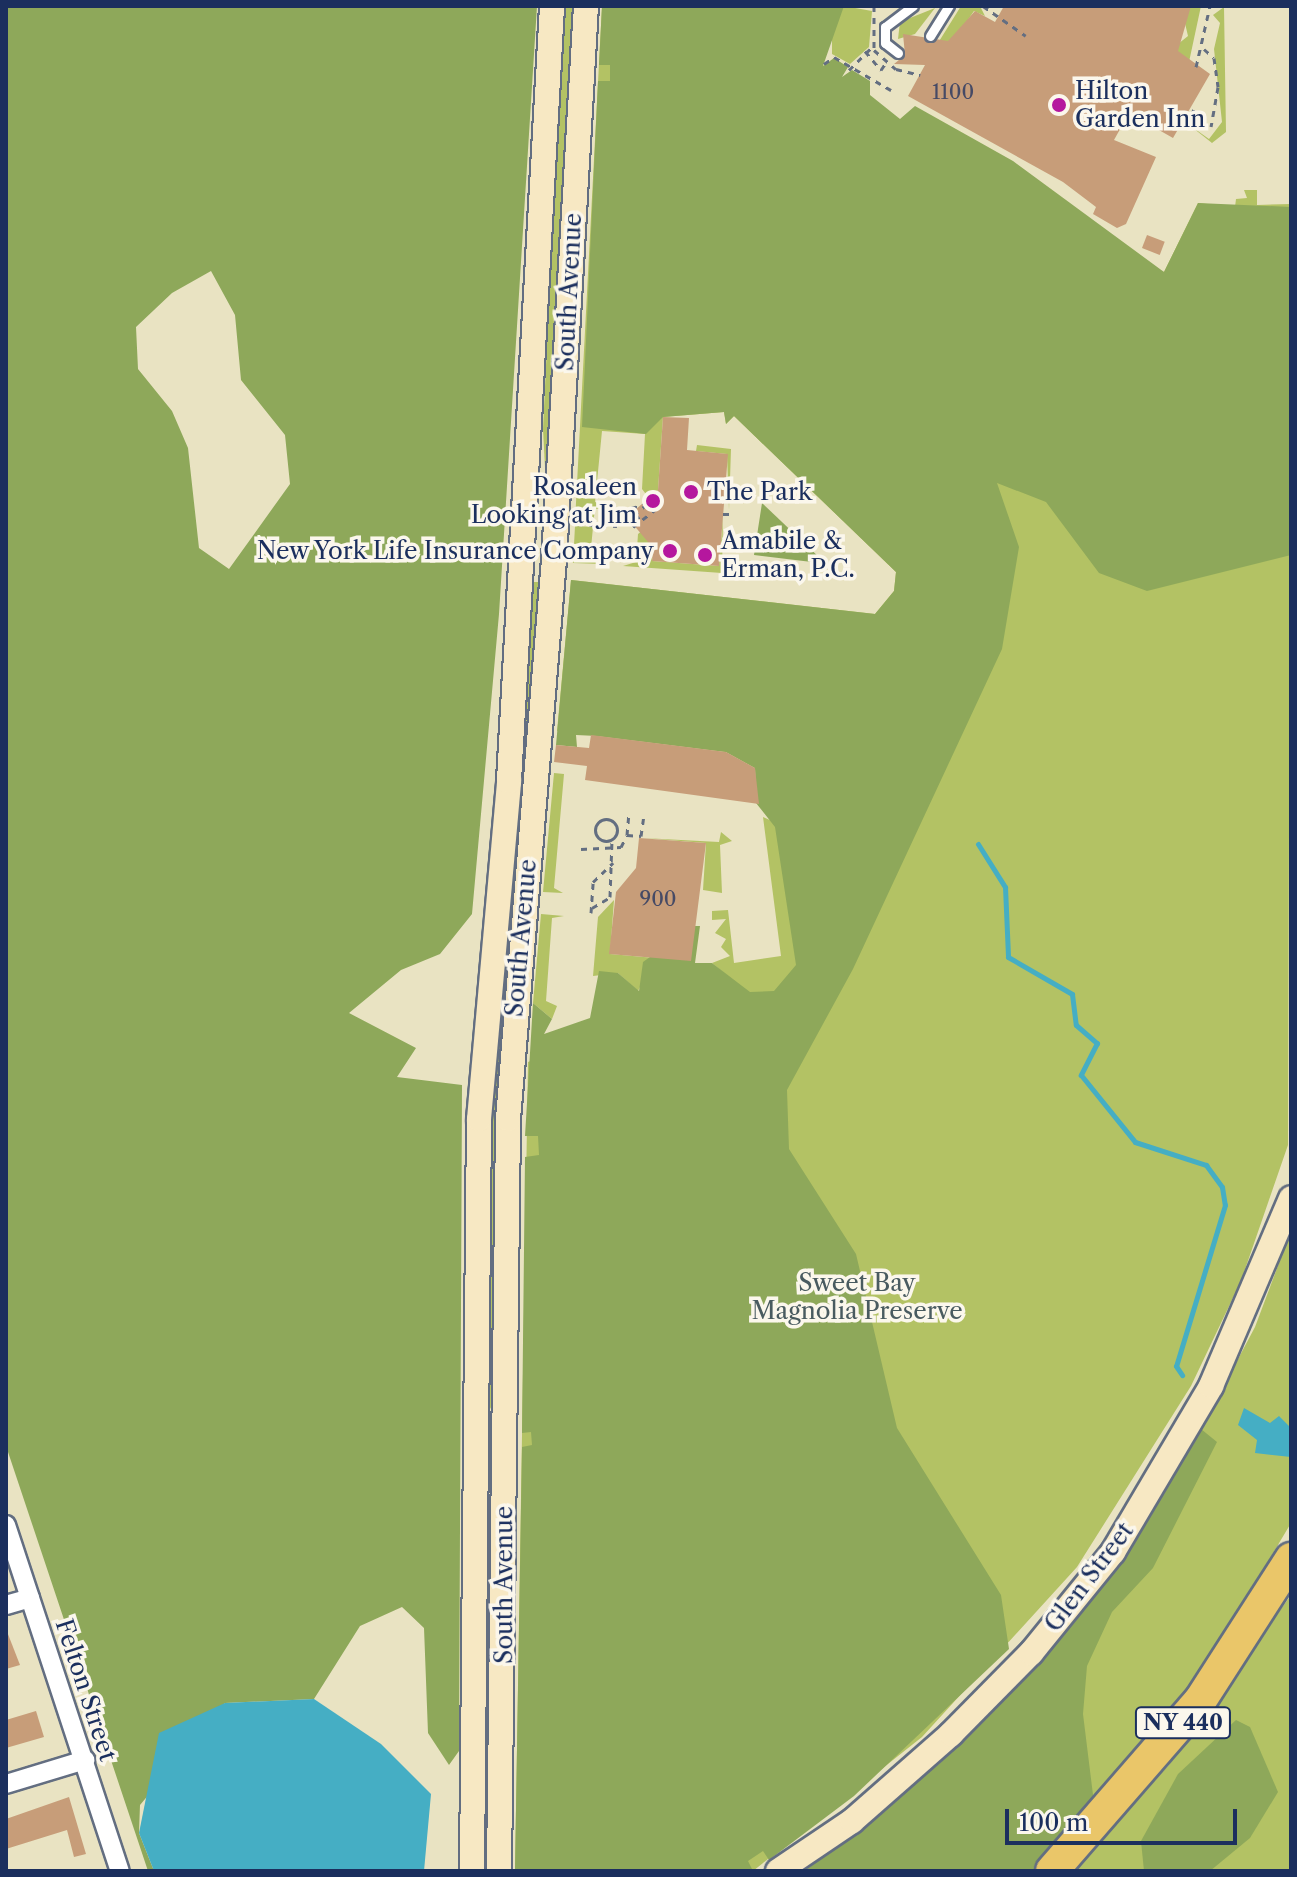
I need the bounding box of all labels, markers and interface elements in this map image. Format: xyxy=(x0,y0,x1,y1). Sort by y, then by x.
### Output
place label: Hilton Garden Inn xyxy=(1075,77,1205,133)
house number: 1100 xyxy=(932,80,974,104)
marker: Hilton Garden Inn xyxy=(1050,96,1068,114)
street label: South Avenue xyxy=(550,212,588,372)
place label: Rosaleen Looking at Jim xyxy=(471,473,637,529)
place label: The Park xyxy=(707,478,812,506)
marker: The Park xyxy=(682,483,700,501)
marker: Rosaleen Looking at Jim xyxy=(644,492,662,510)
place label: Amabile & Erman, P.C. xyxy=(721,527,855,583)
place label: New York Life Insurance Company xyxy=(255,537,654,565)
marker: New York Life Insurance Company xyxy=(661,542,679,560)
marker: Amabile & Erman, P.C. xyxy=(696,546,714,564)
street label: South Avenue xyxy=(500,858,542,1018)
house number: 900 xyxy=(639,887,677,911)
park label: Sweet Bay Magnolia Preserve xyxy=(751,1269,963,1325)
street label: South Avenue xyxy=(490,1505,518,1665)
street label: Glen Street xyxy=(1039,1517,1139,1637)
street label: Felton Street xyxy=(49,1615,123,1765)
road number: NY 440 xyxy=(1133,1705,1233,1741)
scale bar xyxy=(1009,1793,1241,1843)
text: 100 m xyxy=(1019,1808,1088,1837)

